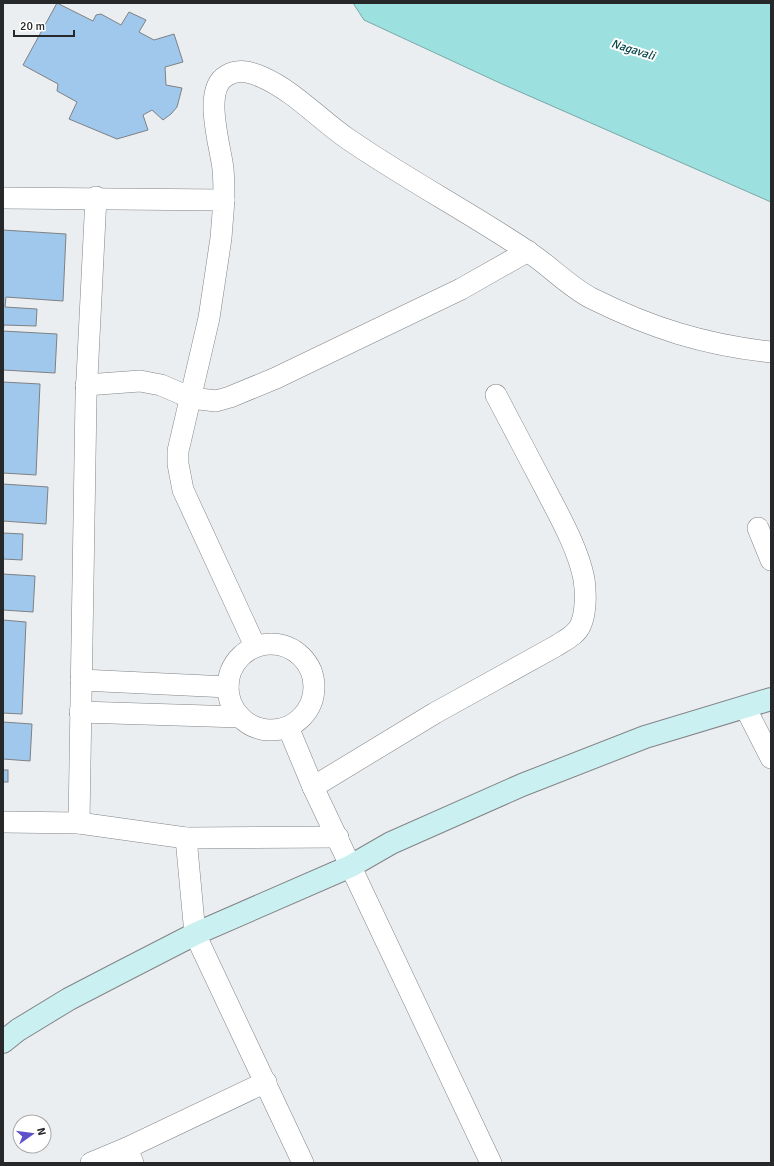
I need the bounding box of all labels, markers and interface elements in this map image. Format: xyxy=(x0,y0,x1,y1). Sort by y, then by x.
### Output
scale bar xyxy=(14,12,74,38)
text: 20 m xyxy=(20,19,45,34)
water label: Nagavali xyxy=(609,36,658,64)
north arrow xyxy=(12,1114,52,1154)
text: N xyxy=(34,1126,48,1137)

